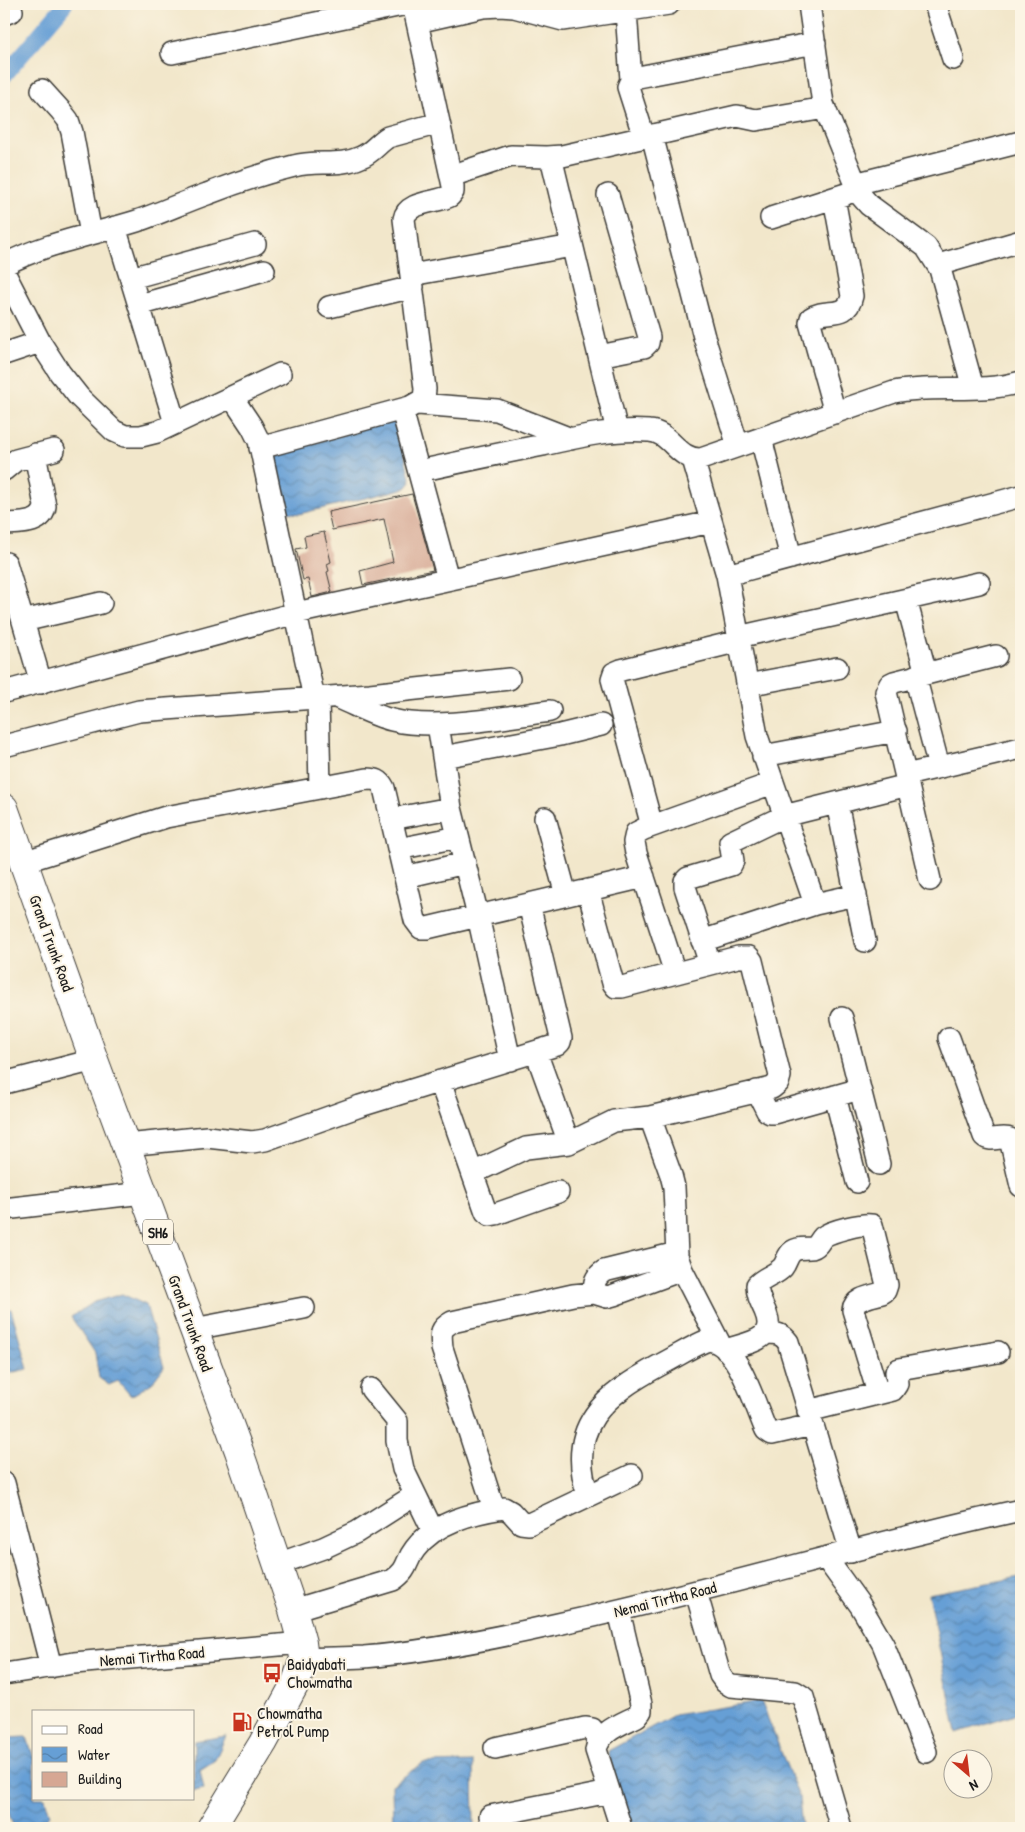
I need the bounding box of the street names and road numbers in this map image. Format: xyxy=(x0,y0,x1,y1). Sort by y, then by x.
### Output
street label: Grand Trunk Road xyxy=(24,892,80,994)
road number: SH6 xyxy=(143,1220,173,1244)
street label: Grand Trunk Road xyxy=(163,1272,219,1374)
street label: Nemai Tirtha Road xyxy=(611,1576,719,1622)
street label: Nemai Tirtha Road xyxy=(99,1640,205,1672)

